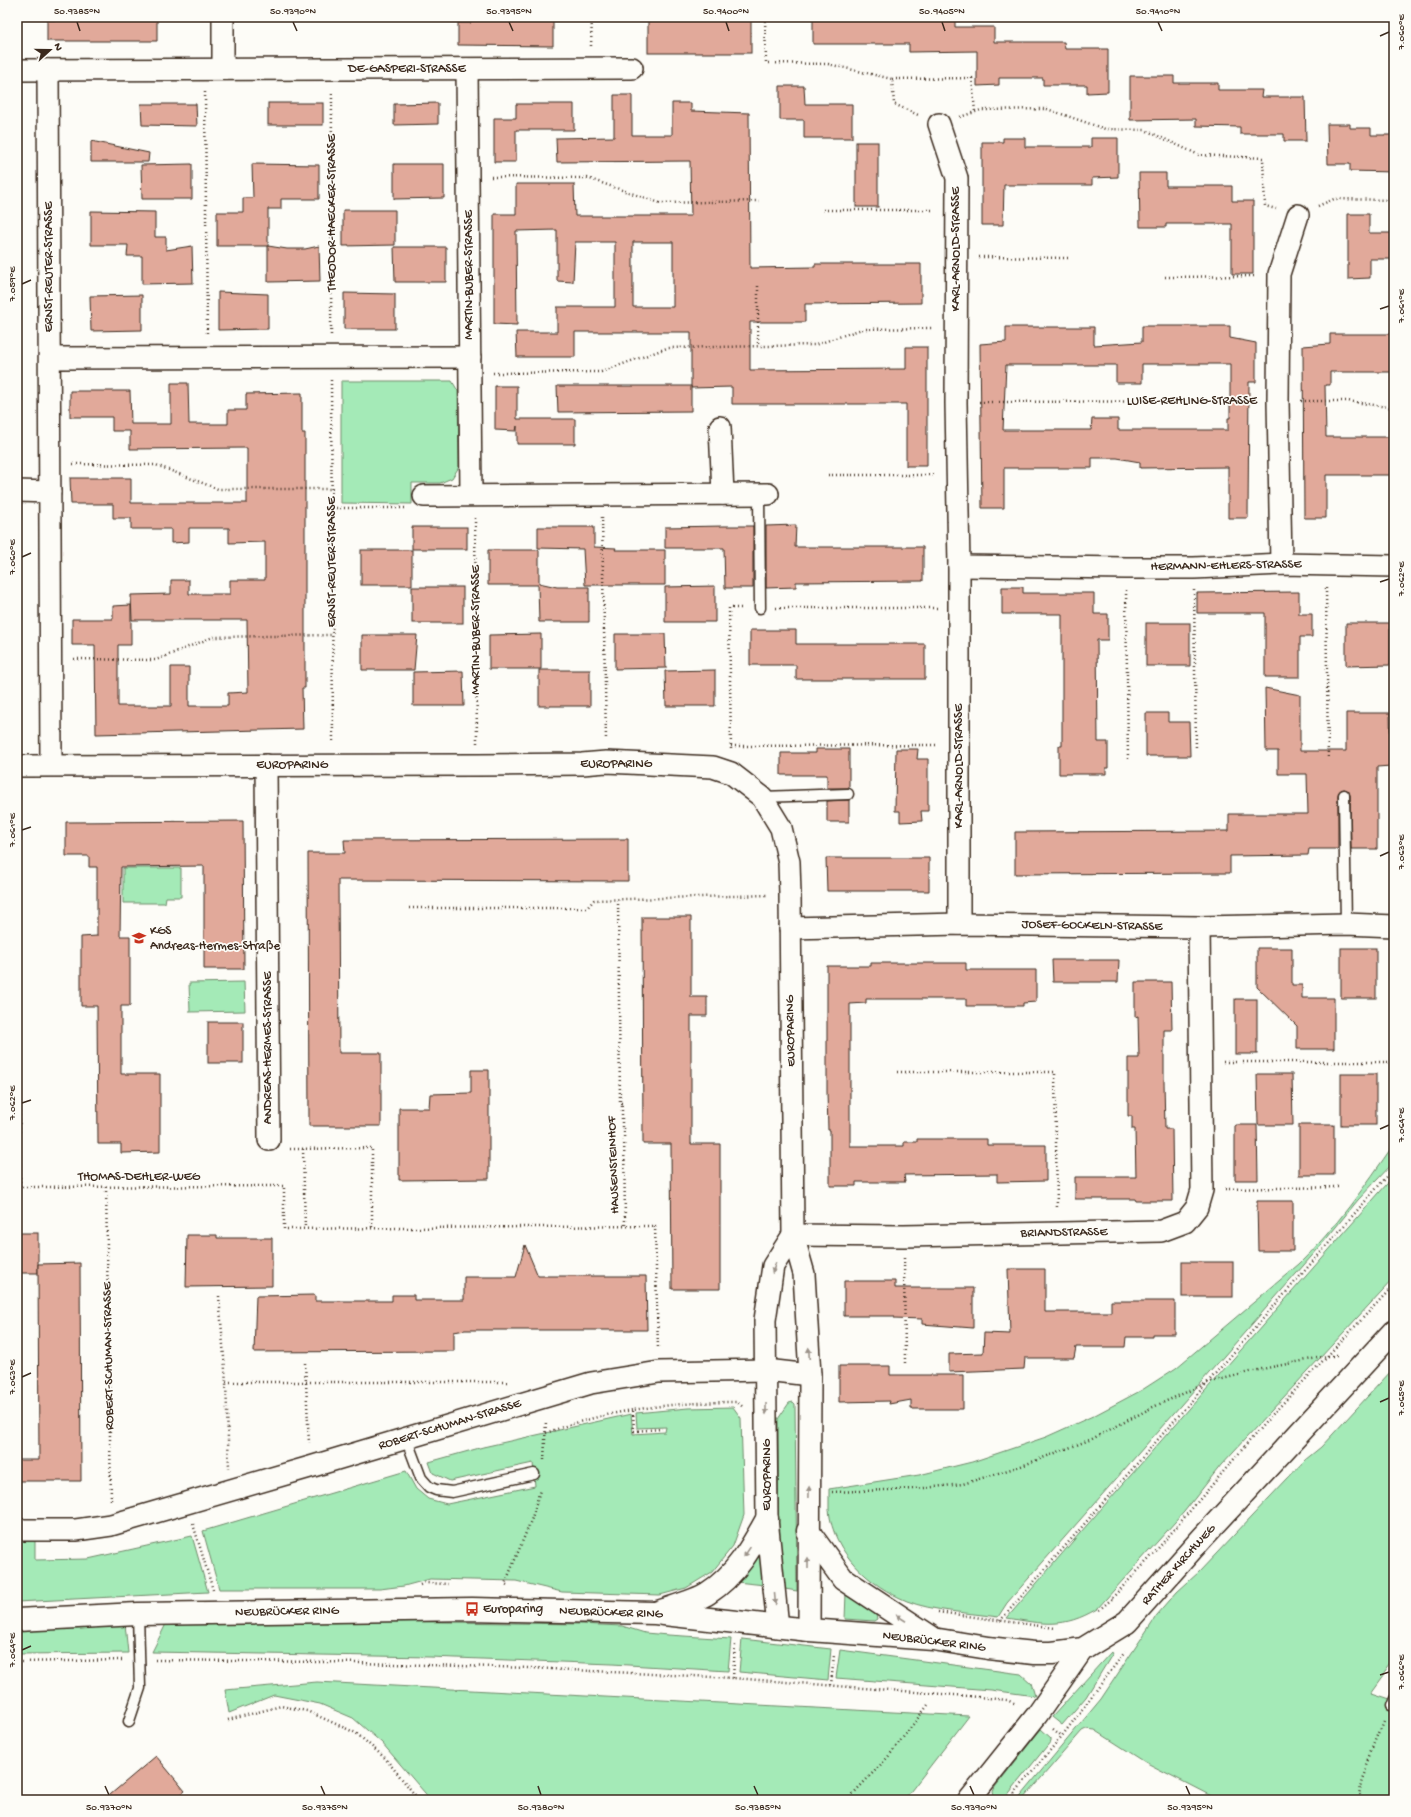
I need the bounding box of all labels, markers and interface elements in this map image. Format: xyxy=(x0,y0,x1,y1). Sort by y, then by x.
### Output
text: 50.9385°N xyxy=(54,6,100,18)
text: 50.9390°N xyxy=(270,6,316,18)
text: 50.9395°N xyxy=(486,6,532,18)
text: 50.9400°N xyxy=(703,6,750,18)
text: 50.9405°N xyxy=(919,6,965,18)
text: 50.9410°N xyxy=(1136,6,1181,18)
text: 7.060°E xyxy=(1396,13,1408,51)
north arrow xyxy=(30,30,70,70)
text: N xyxy=(51,42,64,53)
street label: DE-GASPERI-STRASSE xyxy=(347,62,467,77)
street label: THEODOR-HAECKER-STRASSE xyxy=(325,133,340,293)
street label: KARL-ARNOLD-STRASSE xyxy=(949,186,964,311)
street label: ERNST-REUTER-STRASSE xyxy=(42,201,57,332)
street label: MARTIN-BUBER-STRASSE xyxy=(462,209,477,340)
text: 7.059°E xyxy=(7,266,19,303)
text: 7.061°E xyxy=(1396,288,1408,324)
street label: LUISE-REHLING-STRASSE xyxy=(1127,394,1258,409)
street label: ERNST-REUTER-STRASSE xyxy=(325,496,340,627)
text: 7.060°E xyxy=(7,538,19,576)
street label: HERMANN-EHLERS-STRASSE xyxy=(1150,557,1303,575)
text: 7.062°E xyxy=(1396,561,1408,597)
street label: MARTIN-BUBER-STRASSE xyxy=(469,564,484,695)
street label: KARL-ARNOLD-STRASSE xyxy=(952,703,967,828)
street label: EUROPARING xyxy=(580,757,653,772)
street label: EUROPARING xyxy=(256,758,329,773)
text: 7.061°E xyxy=(7,812,19,848)
text: 7.063°E xyxy=(1396,834,1408,871)
street label: JOSEF-GOCKELN-STRASSE xyxy=(1021,917,1163,935)
place label: KGS Andreas-Hermes-Straße xyxy=(150,924,280,954)
school or university icon: KGS Andreas-Hermes-Straße xyxy=(131,930,147,946)
street label: ANDREAS-HERMES-STRASSE xyxy=(261,971,276,1124)
street label: EUROPARING xyxy=(783,994,799,1067)
text: 7.062°E xyxy=(7,1085,19,1121)
text: 7.064°E xyxy=(1396,1107,1408,1143)
street label: HAUSENSTEINHOF xyxy=(605,1115,623,1214)
street label: THOMAS-DEHLER-WEG xyxy=(77,1170,201,1185)
street label: BRIANDSTRASSE xyxy=(1019,1225,1108,1241)
one-way arrow xyxy=(771,1263,777,1275)
street label: ROBERT-SCHUMAN-STRASSE xyxy=(100,1281,118,1430)
one-way arrow xyxy=(805,1347,812,1359)
text: 7.063°E xyxy=(7,1359,19,1396)
text: 7.065°E xyxy=(1396,1380,1408,1417)
street label: ROBERT-SCHUMAN-STRASSE xyxy=(377,1396,524,1454)
one-way arrow xyxy=(763,1403,769,1416)
street label: EUROPARING xyxy=(760,1438,775,1511)
one-way arrow xyxy=(806,1485,812,1498)
street label: RATHER KIRCHWEG xyxy=(1139,1521,1220,1609)
one-way arrow xyxy=(743,1547,751,1557)
one-way arrow xyxy=(805,1557,812,1569)
one-way arrow xyxy=(772,1593,778,1605)
bus stop icon: Europaring xyxy=(464,1601,480,1617)
place label: Europaring xyxy=(483,1602,543,1617)
street label: NEUBRÜCKER RING xyxy=(235,1604,340,1620)
street label: NEUBRÜCKER RING xyxy=(559,1604,664,1622)
one-way arrow xyxy=(895,1614,906,1622)
street label: NEUBRÜCKER RING xyxy=(882,1628,987,1656)
text: 7.064°E xyxy=(7,1632,19,1668)
text: 7.066°E xyxy=(1396,1654,1408,1690)
text: 50.9370°N xyxy=(86,1802,133,1814)
text: 50.9375°N xyxy=(302,1802,348,1814)
text: 50.9380°N xyxy=(518,1802,565,1814)
text: 50.9385°N xyxy=(735,1802,781,1814)
text: 50.9390°N xyxy=(951,1802,997,1814)
text: 50.9395°N xyxy=(1167,1802,1213,1814)

